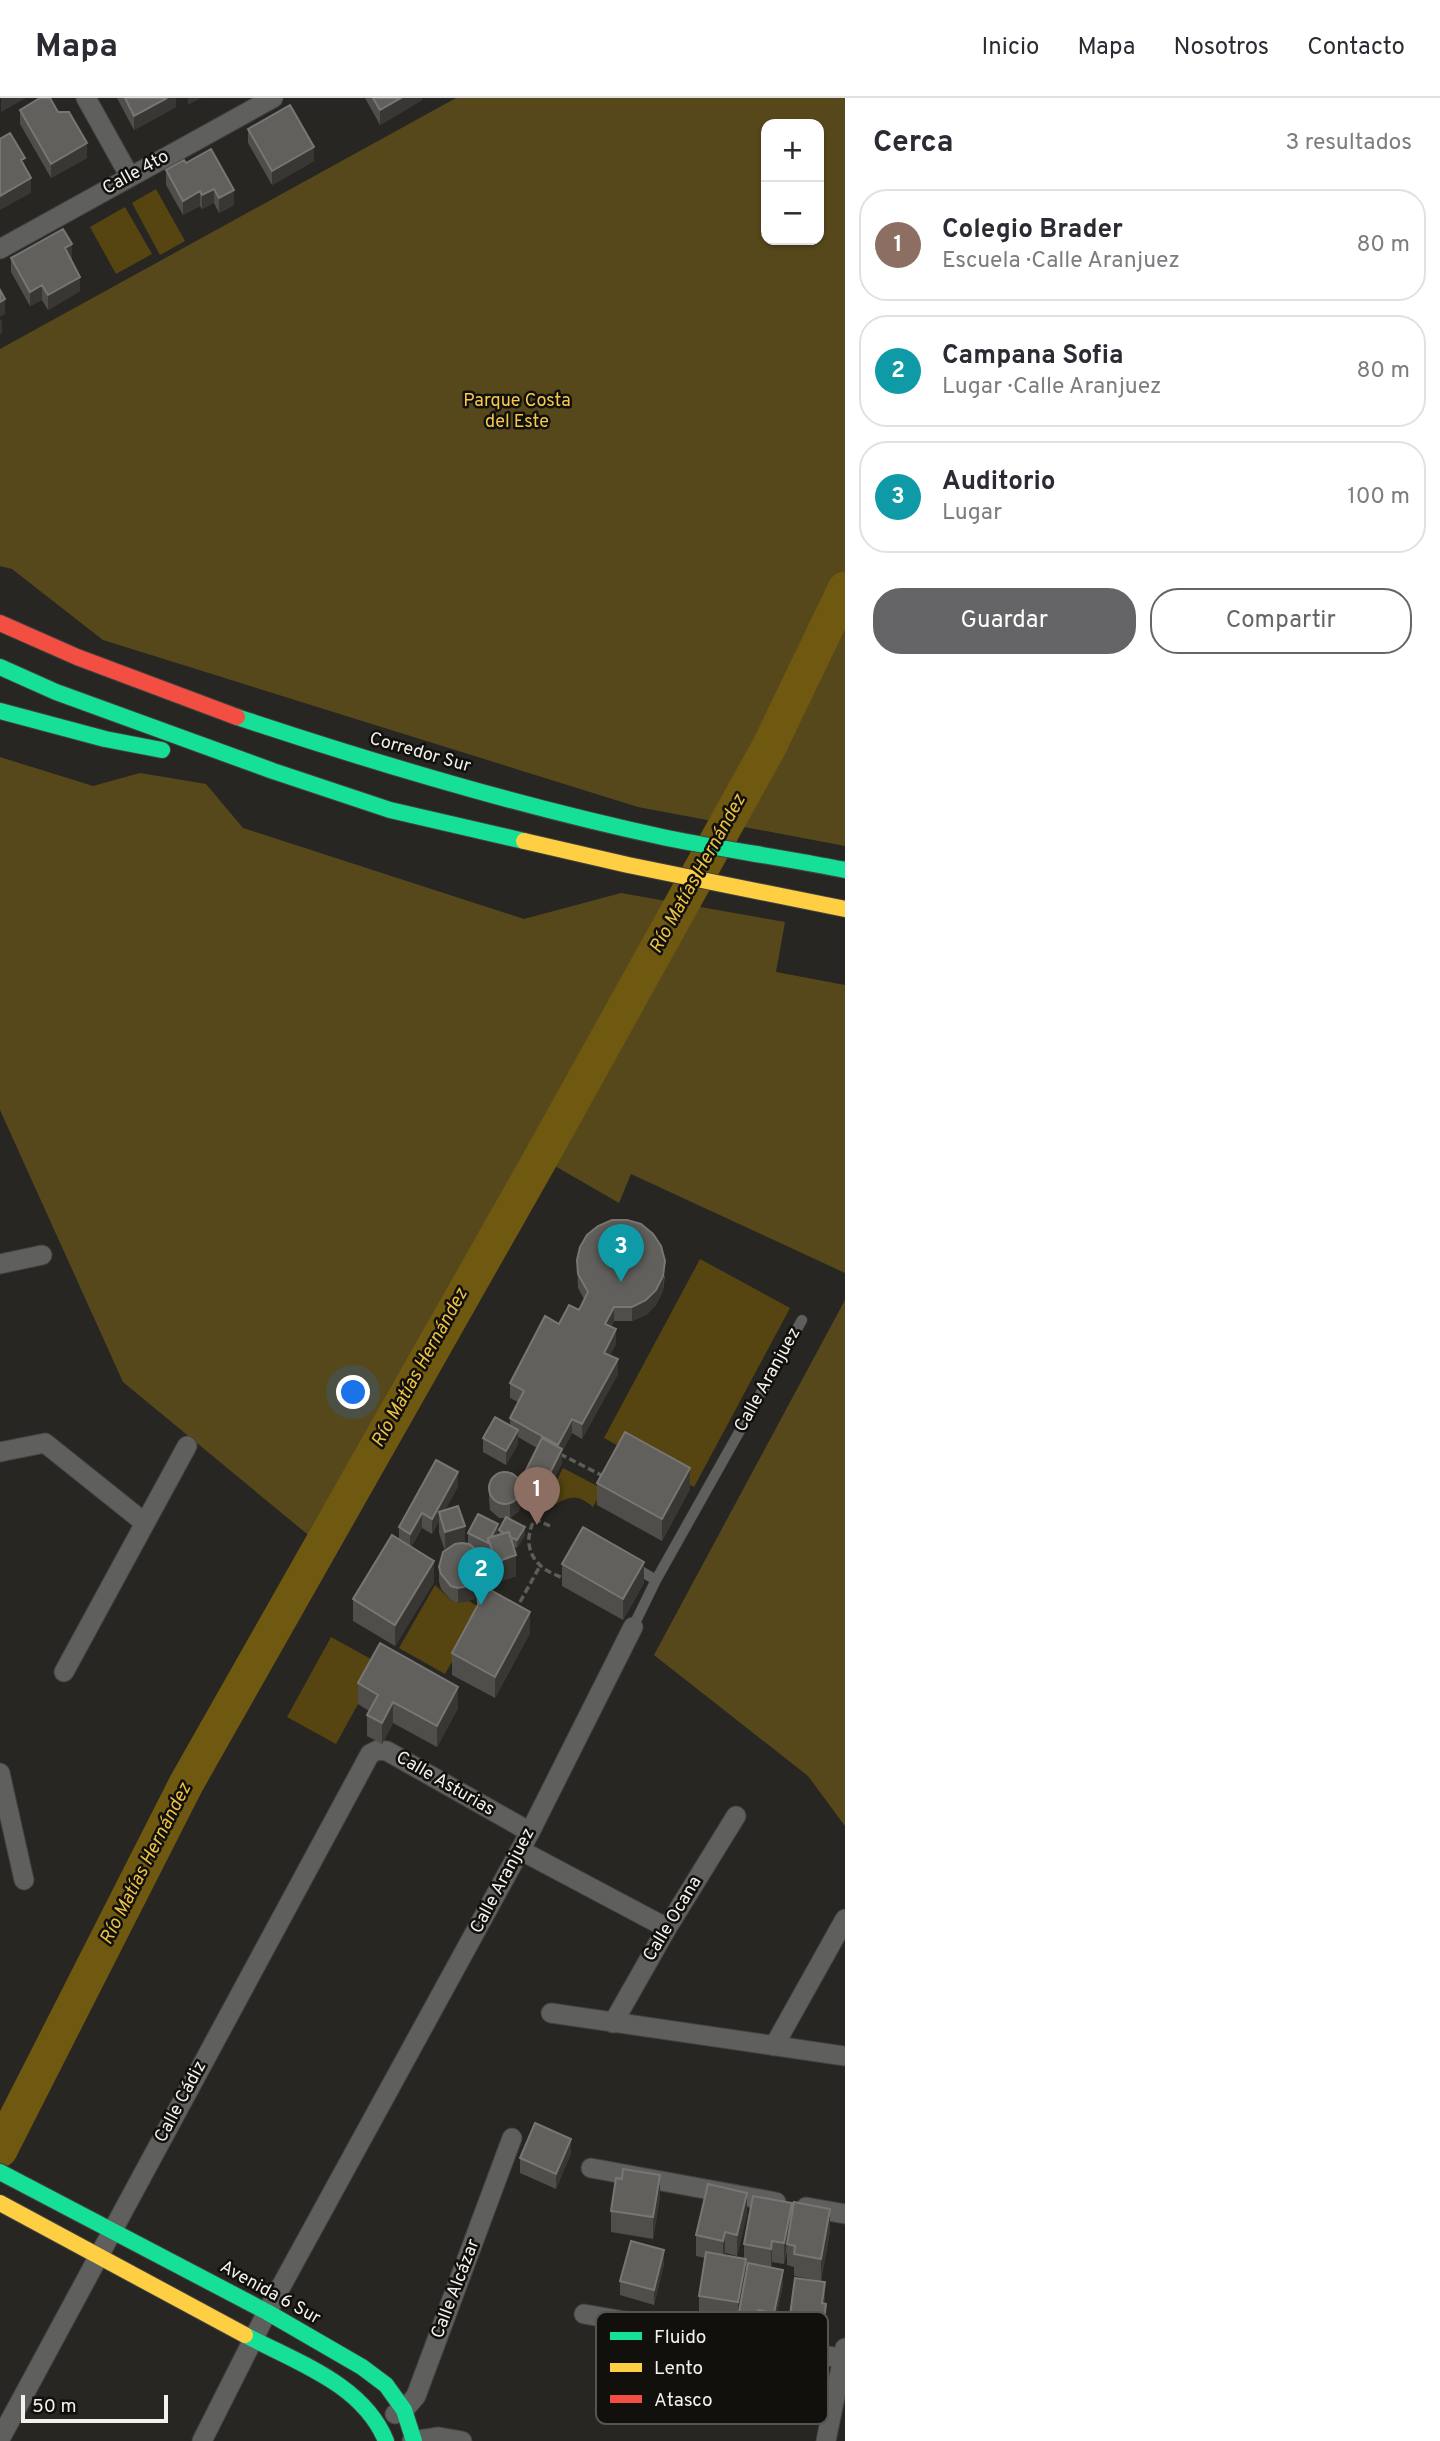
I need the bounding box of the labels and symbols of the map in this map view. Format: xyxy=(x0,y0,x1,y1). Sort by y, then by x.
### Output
street label: Calle 4to xyxy=(99,145,173,201)
park label: Parque Costa del Este xyxy=(463,390,571,434)
street label: Corredor Sur xyxy=(367,728,473,778)
water label: Río Matías Hernández xyxy=(644,790,752,958)
pin: 3 xyxy=(598,1224,644,1282)
water label: Río Matías Hernández xyxy=(366,1284,474,1452)
street label: Calle Aranjuez xyxy=(730,1324,806,1436)
your location xyxy=(336,1375,370,1409)
pin: 1 xyxy=(514,1467,560,1525)
pin: 2 xyxy=(458,1547,504,1605)
street label: Calle Asturias xyxy=(392,1747,498,1821)
water label: Río Matías Hernández xyxy=(95,1778,198,1949)
street label: Calle Aranjuez xyxy=(466,1824,540,1938)
street label: Calle Ocana xyxy=(639,1872,707,1966)
street label: Calle Cádiz xyxy=(150,2057,212,2147)
street label: Calle Alcázar xyxy=(426,2236,486,2342)
street label: Avenida 6 Sur xyxy=(216,2256,324,2330)
legend xyxy=(596,2312,828,2424)
text: Fluido xyxy=(654,2326,706,2350)
text: Lento xyxy=(654,2357,703,2381)
text: Atasco xyxy=(654,2389,713,2413)
scale bar xyxy=(21,2392,168,2424)

